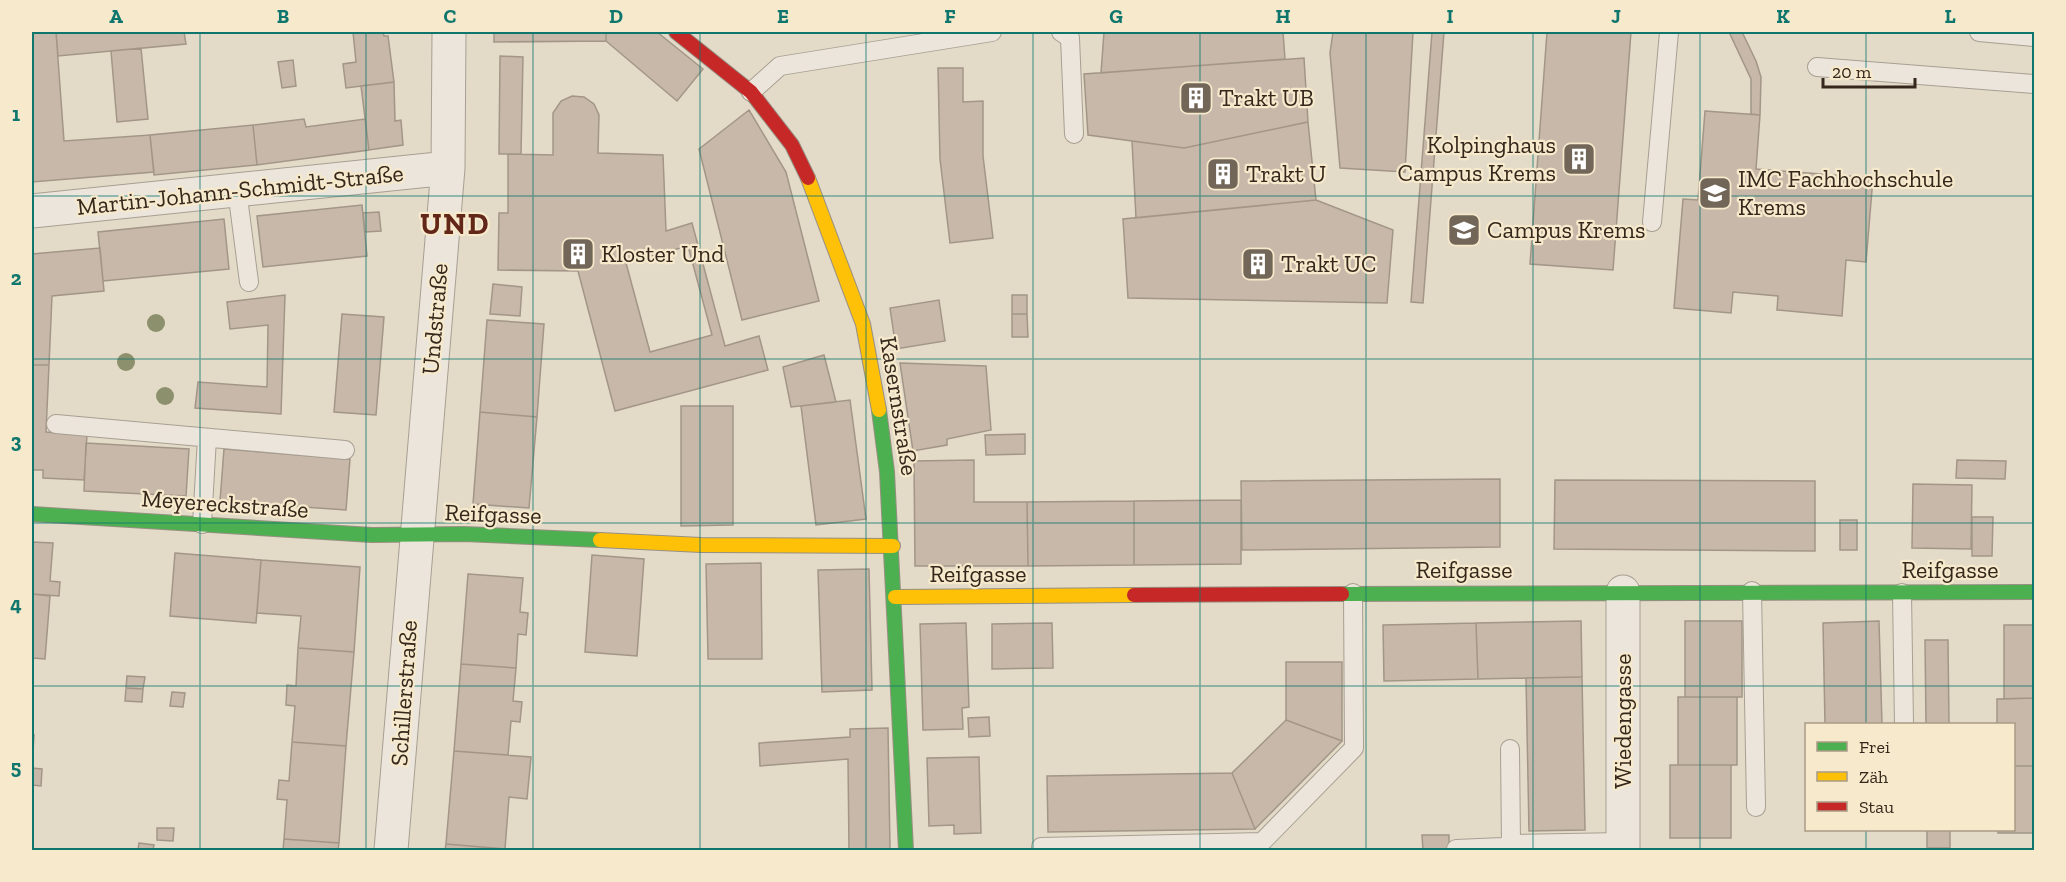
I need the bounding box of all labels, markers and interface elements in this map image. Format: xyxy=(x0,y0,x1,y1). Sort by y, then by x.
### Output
text: A xyxy=(109,4,123,28)
text: B xyxy=(277,4,289,28)
text: C xyxy=(444,4,457,28)
text: D xyxy=(609,4,623,28)
text: E xyxy=(777,4,789,28)
text: F xyxy=(944,4,956,28)
text: G xyxy=(1109,4,1123,28)
text: H xyxy=(1275,4,1291,28)
text: I xyxy=(1446,4,1454,28)
text: J xyxy=(1611,4,1621,28)
text: K xyxy=(1776,4,1790,28)
text: L xyxy=(1944,4,1956,28)
scale bar xyxy=(1823,51,1914,89)
text: 20 m xyxy=(1832,61,1872,83)
building icon: Trakt UB xyxy=(1178,80,1214,116)
place label: Trakt UB xyxy=(1219,83,1314,112)
text: 1 xyxy=(12,102,20,126)
place label: Kolpinghaus Campus Krems xyxy=(1398,130,1556,187)
building icon: Kolpinghaus Campus Krems xyxy=(1561,141,1597,177)
building icon: Trakt U xyxy=(1205,156,1241,192)
street label: Martin-Johann-Schmidt-Straße xyxy=(75,158,405,221)
place label: Trakt U xyxy=(1246,159,1326,188)
place label: IMC Fachhochschule Krems xyxy=(1738,164,1953,221)
school or university icon: IMC Fachhochschule Krems xyxy=(1697,175,1733,211)
district label: UND xyxy=(420,206,490,242)
school or university icon: Campus Krems xyxy=(1446,212,1482,248)
place label: Campus Krems xyxy=(1487,215,1645,244)
building icon: Kloster Und xyxy=(560,236,596,272)
place label: Kloster Und xyxy=(601,239,725,268)
building icon: Trakt UC xyxy=(1240,246,1276,282)
place label: Trakt UC xyxy=(1281,249,1377,278)
street label: Undstraße xyxy=(415,262,454,376)
text: 2 xyxy=(11,266,22,290)
street label: Kasernstraße xyxy=(874,334,925,478)
text: 3 xyxy=(11,429,22,453)
street label: Meyereckstraße xyxy=(140,483,310,524)
street label: Reifgasse xyxy=(444,497,542,530)
street label: Reifgasse xyxy=(1415,555,1513,584)
street label: Reifgasse xyxy=(1901,555,1999,584)
street label: Reifgasse xyxy=(929,559,1027,588)
text: 4 xyxy=(10,592,22,616)
street label: Schillerstraße xyxy=(384,619,423,767)
street label: Wiedengasse xyxy=(1608,653,1637,789)
legend xyxy=(1805,723,2015,831)
text: Frei xyxy=(1859,736,1890,758)
text: 5 xyxy=(11,755,21,779)
text: Zäh xyxy=(1859,766,1888,788)
text: Stau xyxy=(1859,796,1894,818)

